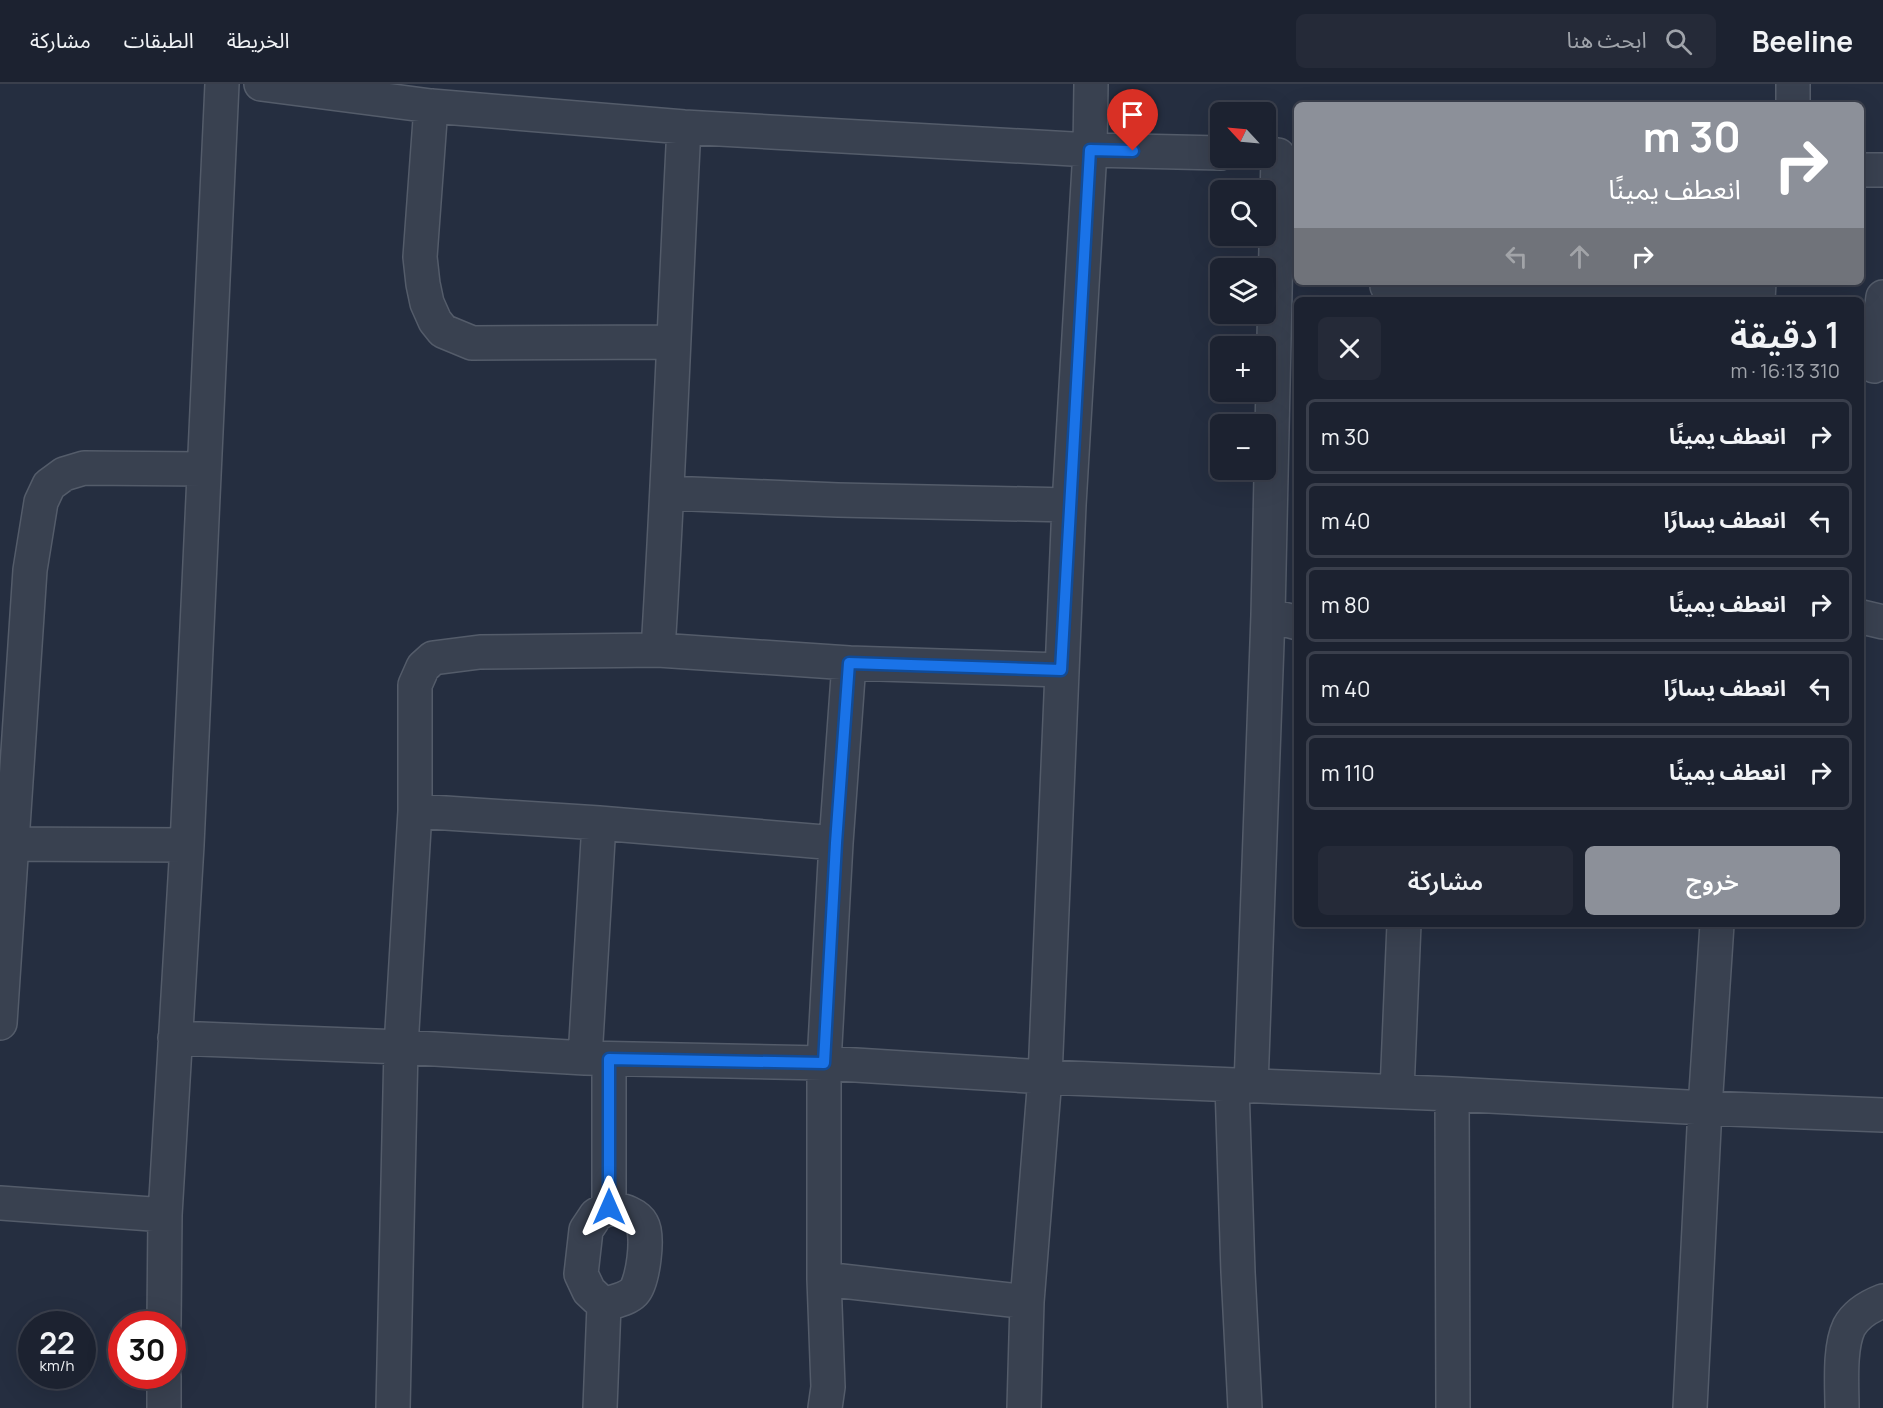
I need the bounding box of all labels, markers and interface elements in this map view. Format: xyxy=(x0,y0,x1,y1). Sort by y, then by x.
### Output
search box xyxy=(1296,14,1716,68)
text: Beeline xyxy=(1752,22,1853,60)
text: ابحث هنا xyxy=(1567,25,1647,55)
icon: search xyxy=(1662,25,1695,58)
text: مشاركة xyxy=(30,26,91,54)
text: الطبقات xyxy=(124,26,194,54)
text: الخريطة xyxy=(227,26,290,54)
pin xyxy=(1107,89,1158,151)
icon: arrive xyxy=(1116,98,1149,131)
north arrow xyxy=(1210,102,1276,168)
map controls xyxy=(1210,102,1276,480)
text: 30 m xyxy=(1643,107,1741,165)
icon: right xyxy=(1762,126,1840,204)
text: انعطف يمينًا xyxy=(1608,170,1741,207)
button: search xyxy=(1210,180,1276,246)
icon: left xyxy=(1500,240,1533,273)
icon: ahead xyxy=(1563,240,1596,273)
icon: right xyxy=(1626,240,1659,273)
button: layers xyxy=(1210,258,1276,324)
text: 1 دقيقة xyxy=(1730,310,1840,359)
button: close xyxy=(1318,317,1381,380)
button: + xyxy=(1210,336,1276,402)
text: 310 m · 16:13 xyxy=(1730,357,1840,384)
button: − xyxy=(1210,414,1276,480)
icon: right xyxy=(1804,420,1837,453)
text: انعطف يمينًا xyxy=(1669,421,1786,451)
text: 30 m xyxy=(1321,422,1370,452)
icon: left xyxy=(1804,504,1837,537)
text: انعطف يسارًا xyxy=(1663,505,1786,535)
text: 40 m xyxy=(1321,506,1370,536)
icon: right xyxy=(1804,588,1837,621)
text: انعطف يمينًا xyxy=(1669,589,1786,619)
text: 80 m xyxy=(1321,590,1370,620)
icon: left xyxy=(1804,672,1837,705)
text: انعطف يسارًا xyxy=(1663,673,1786,703)
text: 40 m xyxy=(1321,674,1370,704)
icon: right xyxy=(1804,756,1837,789)
text: انعطف يمينًا xyxy=(1669,757,1786,787)
text: 110 m xyxy=(1321,758,1375,788)
button: مشاركة xyxy=(1318,846,1573,915)
button: خروج xyxy=(1585,846,1840,915)
position arrow xyxy=(577,1175,641,1239)
speed limit sign: 30 xyxy=(108,1311,186,1389)
text: 22 xyxy=(39,1322,75,1363)
text: km/h xyxy=(40,1355,74,1376)

